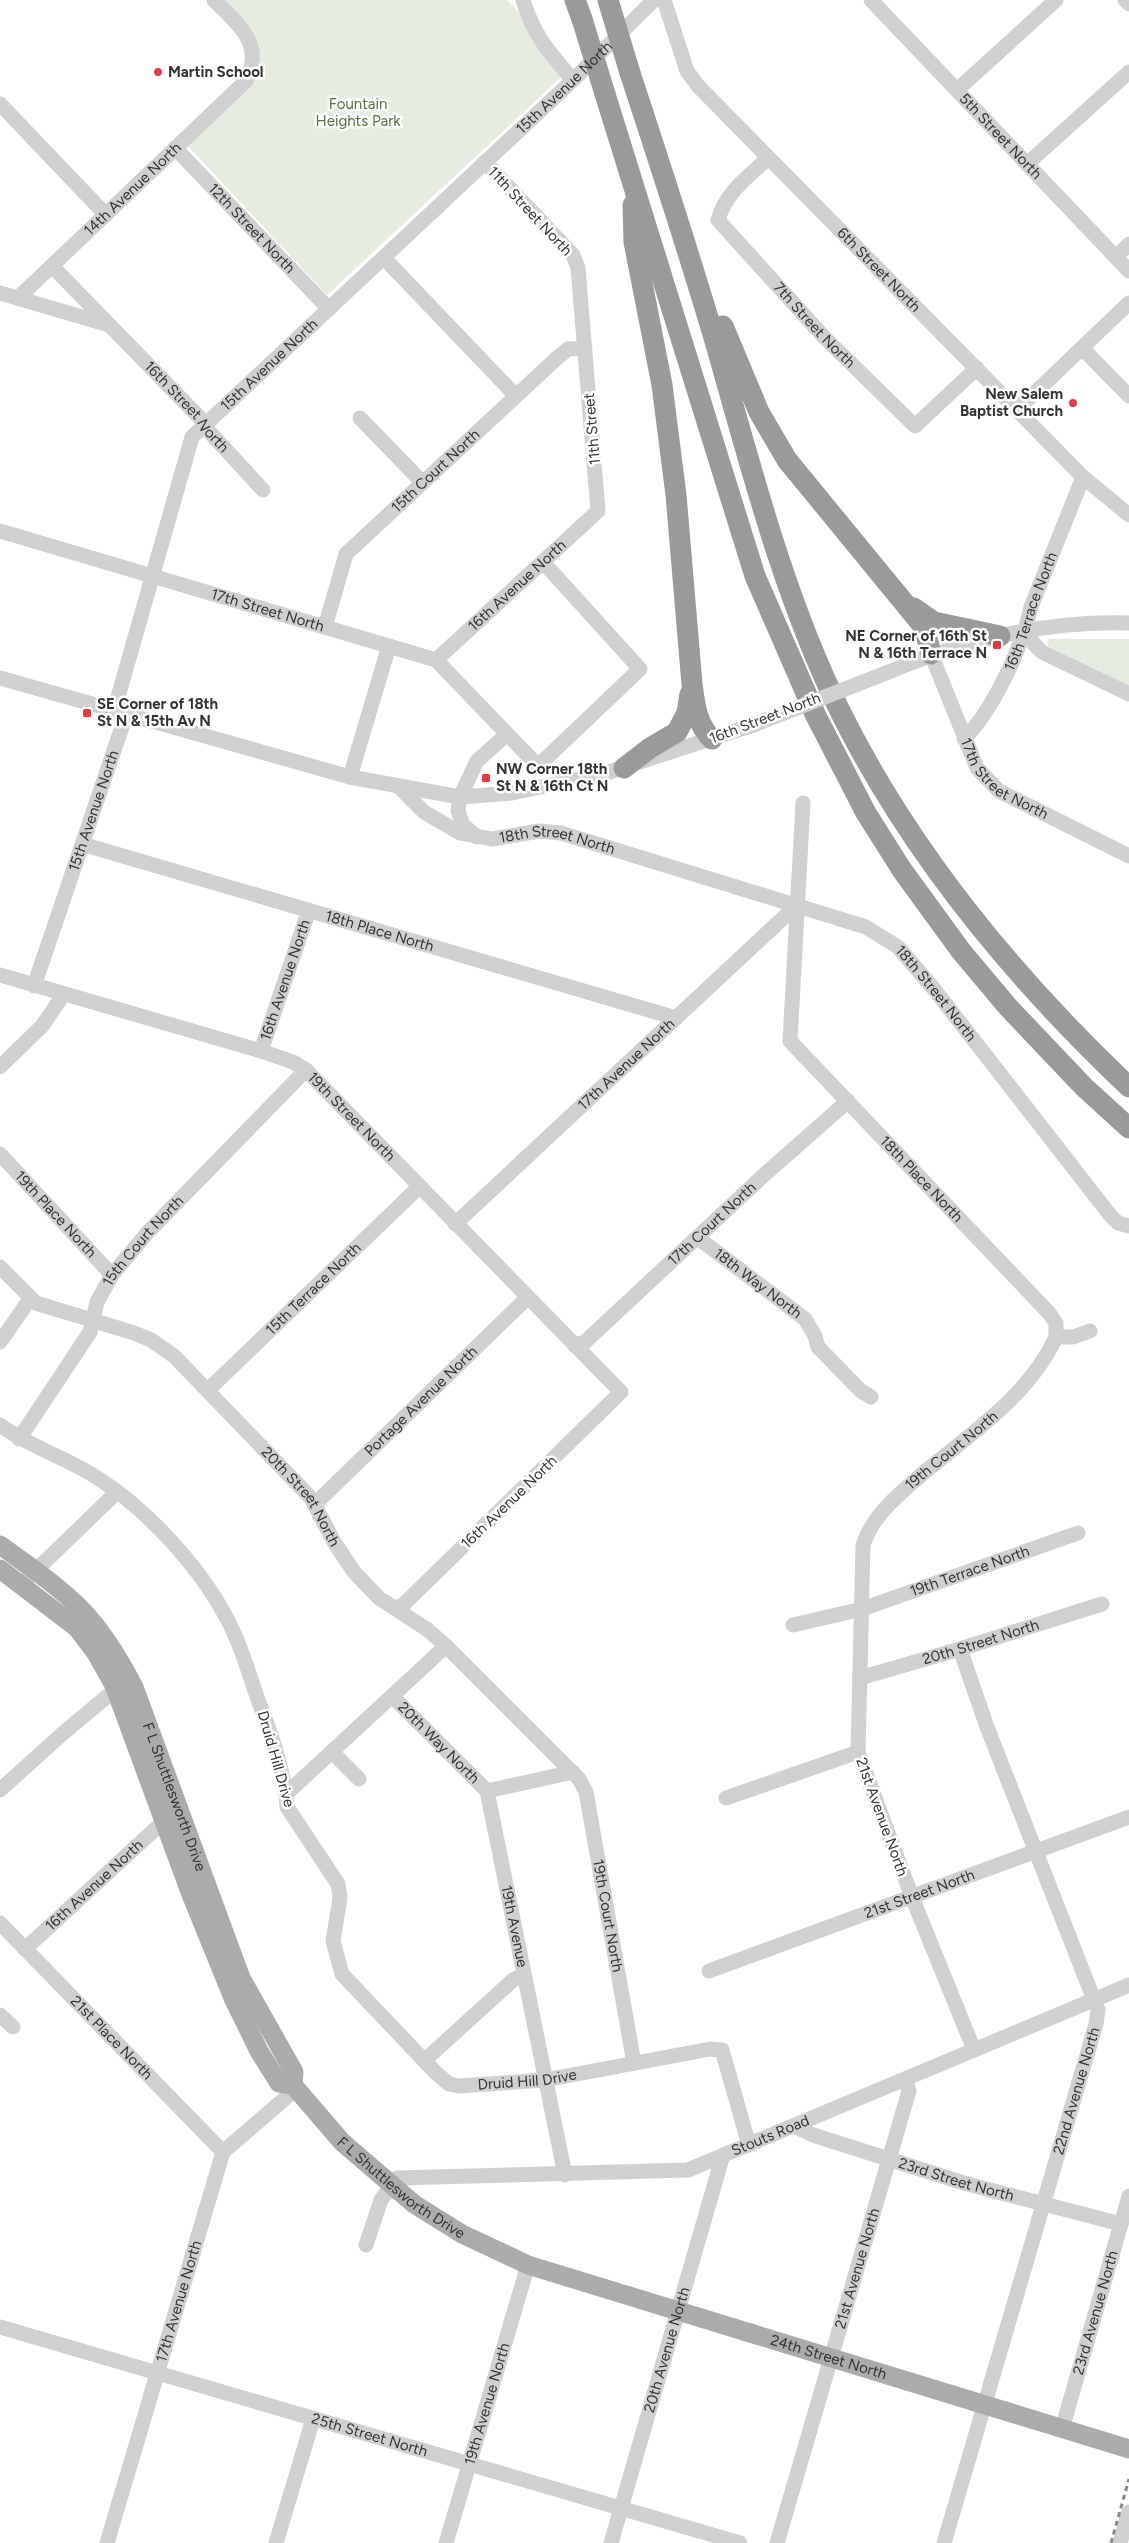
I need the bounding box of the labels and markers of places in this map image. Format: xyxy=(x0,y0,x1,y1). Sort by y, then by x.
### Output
place label: Martin School xyxy=(168,63,264,81)
marker: Martin School xyxy=(152,66,164,78)
place label: New Salem Baptist Church xyxy=(960,385,1063,420)
marker: New Salem Baptist Church xyxy=(1067,397,1079,409)
place label: NE Corner of 16th St N & 16th Terrace N xyxy=(845,627,987,662)
marker: NE Corner of 16th St N & 16th Terrace N xyxy=(991,639,1003,651)
place label: SE Corner of 18th St N & 15th Av N xyxy=(97,695,218,730)
marker: SE Corner of 18th St N & 15th Av N xyxy=(81,707,93,719)
place label: NW Corner 18th St N & 16th Ct N xyxy=(496,760,608,795)
marker: NW Corner 18th St N & 16th Ct N xyxy=(480,772,492,784)

